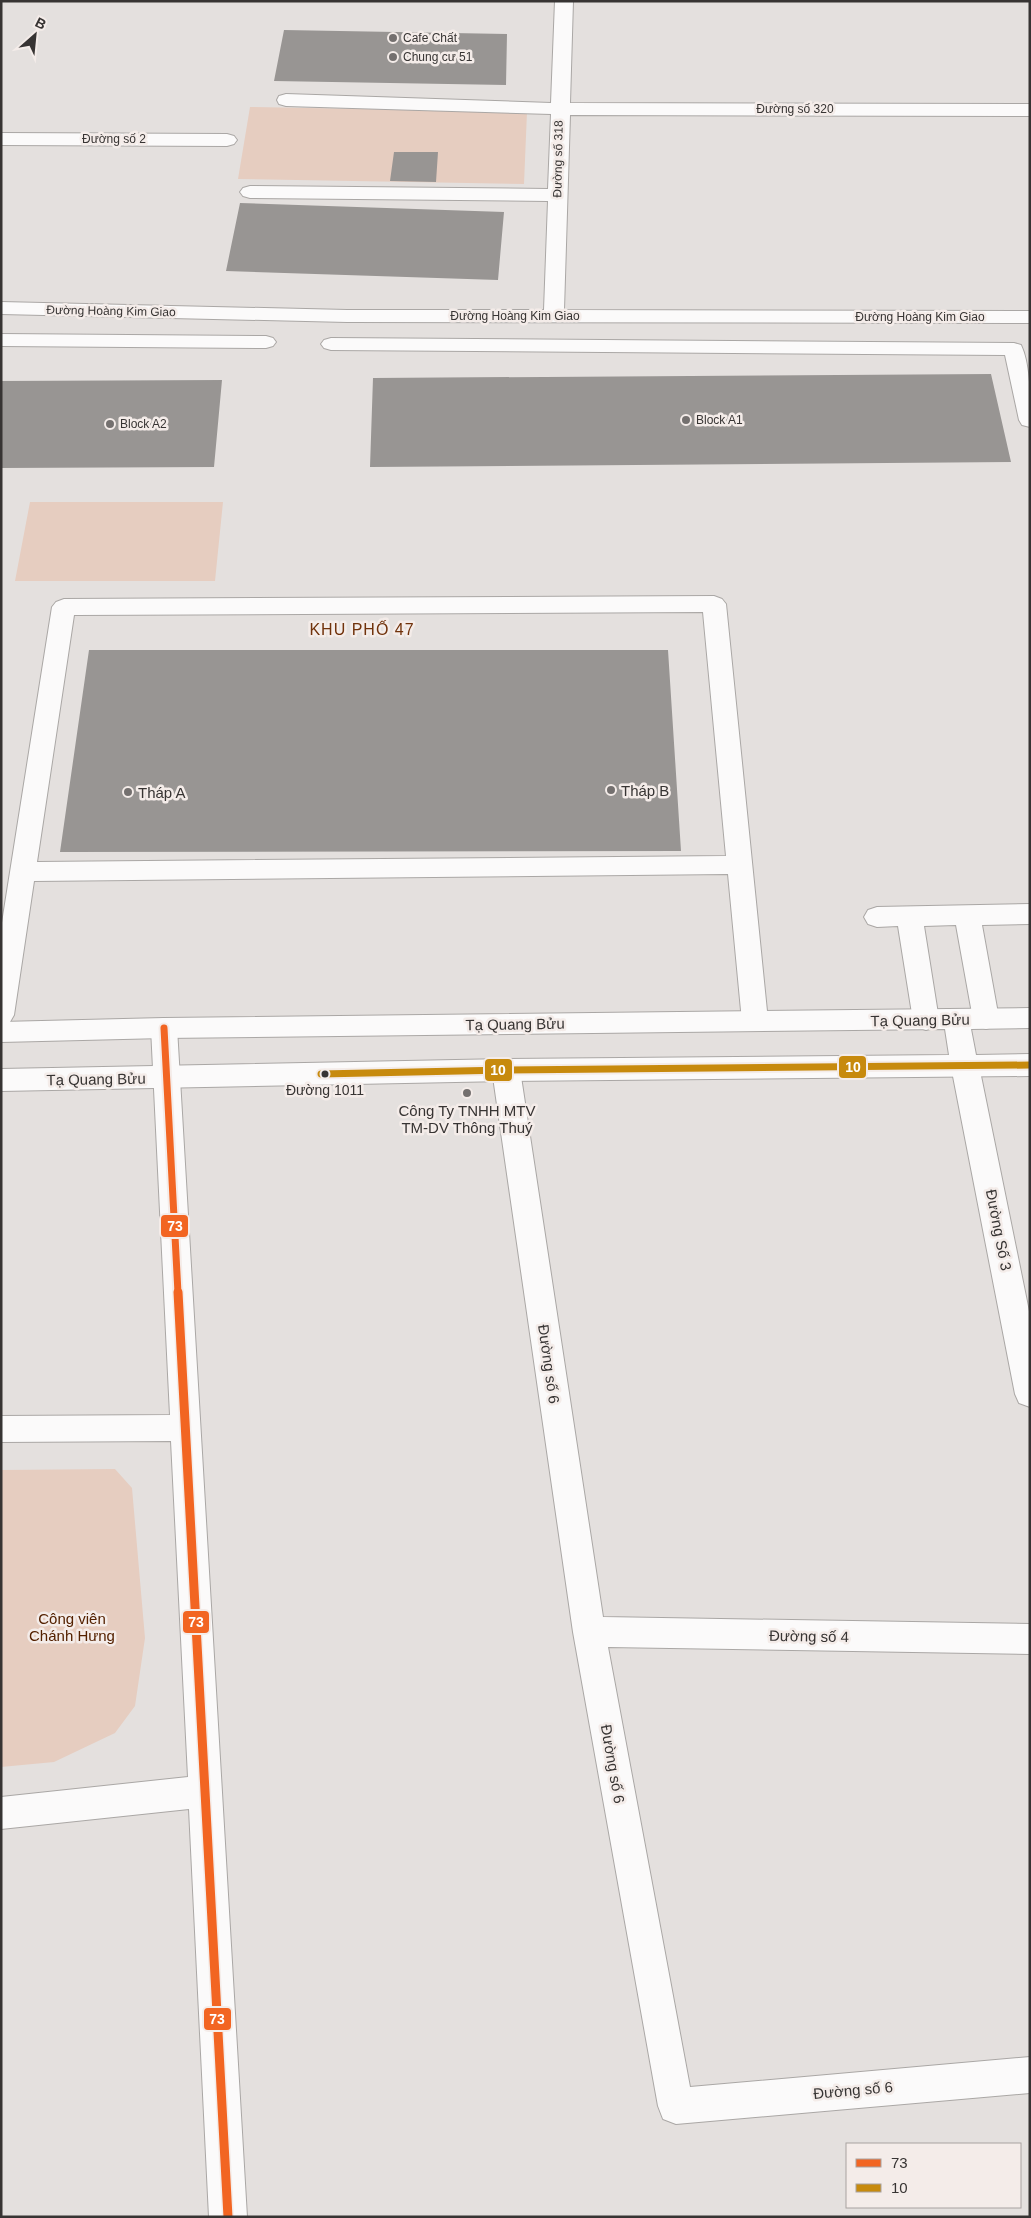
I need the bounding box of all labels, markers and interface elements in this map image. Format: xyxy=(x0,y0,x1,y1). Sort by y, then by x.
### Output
north arrow xyxy=(10,10,60,60)
text: B xyxy=(33,14,49,33)
place label: Cafe Chất xyxy=(403,31,458,45)
marker: Cafe Chất xyxy=(387,32,399,44)
place label: Chung cư 51 xyxy=(403,50,473,64)
marker: Chung cư 51 xyxy=(387,51,399,63)
street label: Đường số 320 xyxy=(756,102,834,116)
street label: Đường số 318 xyxy=(550,120,566,198)
street label: Đường số 2 xyxy=(82,132,146,146)
street label: Đường Hoàng Kim Giao xyxy=(46,303,176,319)
street label: Đường Hoàng Kim Giao xyxy=(450,309,580,323)
street label: Đường Hoàng Kim Giao xyxy=(855,310,985,324)
place label: Block A1 xyxy=(696,413,743,427)
marker: Block A1 xyxy=(680,414,692,426)
place label: Block A2 xyxy=(120,417,167,431)
marker: Block A2 xyxy=(104,418,116,430)
district label: KHU PHỐ 47 xyxy=(309,619,415,638)
place label: Tháp B xyxy=(621,782,669,799)
place label: Tháp A xyxy=(138,784,186,801)
marker: Tháp B xyxy=(605,784,617,796)
marker: Tháp A xyxy=(122,786,134,798)
street label: Tạ Quang Bửu xyxy=(870,1011,970,1029)
street label: Tạ Quang Bửu xyxy=(465,1015,565,1033)
line badge: 10 xyxy=(838,1055,867,1079)
line badge: 10 xyxy=(484,1058,513,1082)
text: 10 xyxy=(845,1059,861,1075)
text: 10 xyxy=(490,1062,506,1078)
marker: Đường 1011 xyxy=(320,1069,330,1079)
street label: Tạ Quang Bửu xyxy=(46,1070,146,1088)
place label: Đường 1011 xyxy=(286,1082,364,1098)
marker: Công Ty TNHH MTV TM-DV Thông Thuý xyxy=(461,1087,473,1099)
place label: Công Ty TNHH MTV TM-DV Thông Thuý xyxy=(399,1102,535,1136)
street label: Đường Số 3 xyxy=(983,1188,1015,1272)
line badge: 73 xyxy=(160,1214,189,1238)
text: 73 xyxy=(167,1218,183,1234)
street label: Đường số 6 xyxy=(535,1323,563,1405)
park label: Công viên Chánh Hưng xyxy=(29,1610,115,1644)
line badge: 73 xyxy=(182,1610,210,1634)
text: 73 xyxy=(188,1614,204,1630)
street label: Đường số 4 xyxy=(769,1627,849,1645)
street label: Đường số 6 xyxy=(598,1723,628,1805)
line badge: 73 xyxy=(203,2007,232,2031)
text: 73 xyxy=(209,2011,225,2027)
street label: Đường số 6 xyxy=(812,2078,894,2102)
legend xyxy=(846,2143,1021,2208)
text: 73 xyxy=(891,2154,908,2171)
text: 10 xyxy=(891,2179,908,2196)

